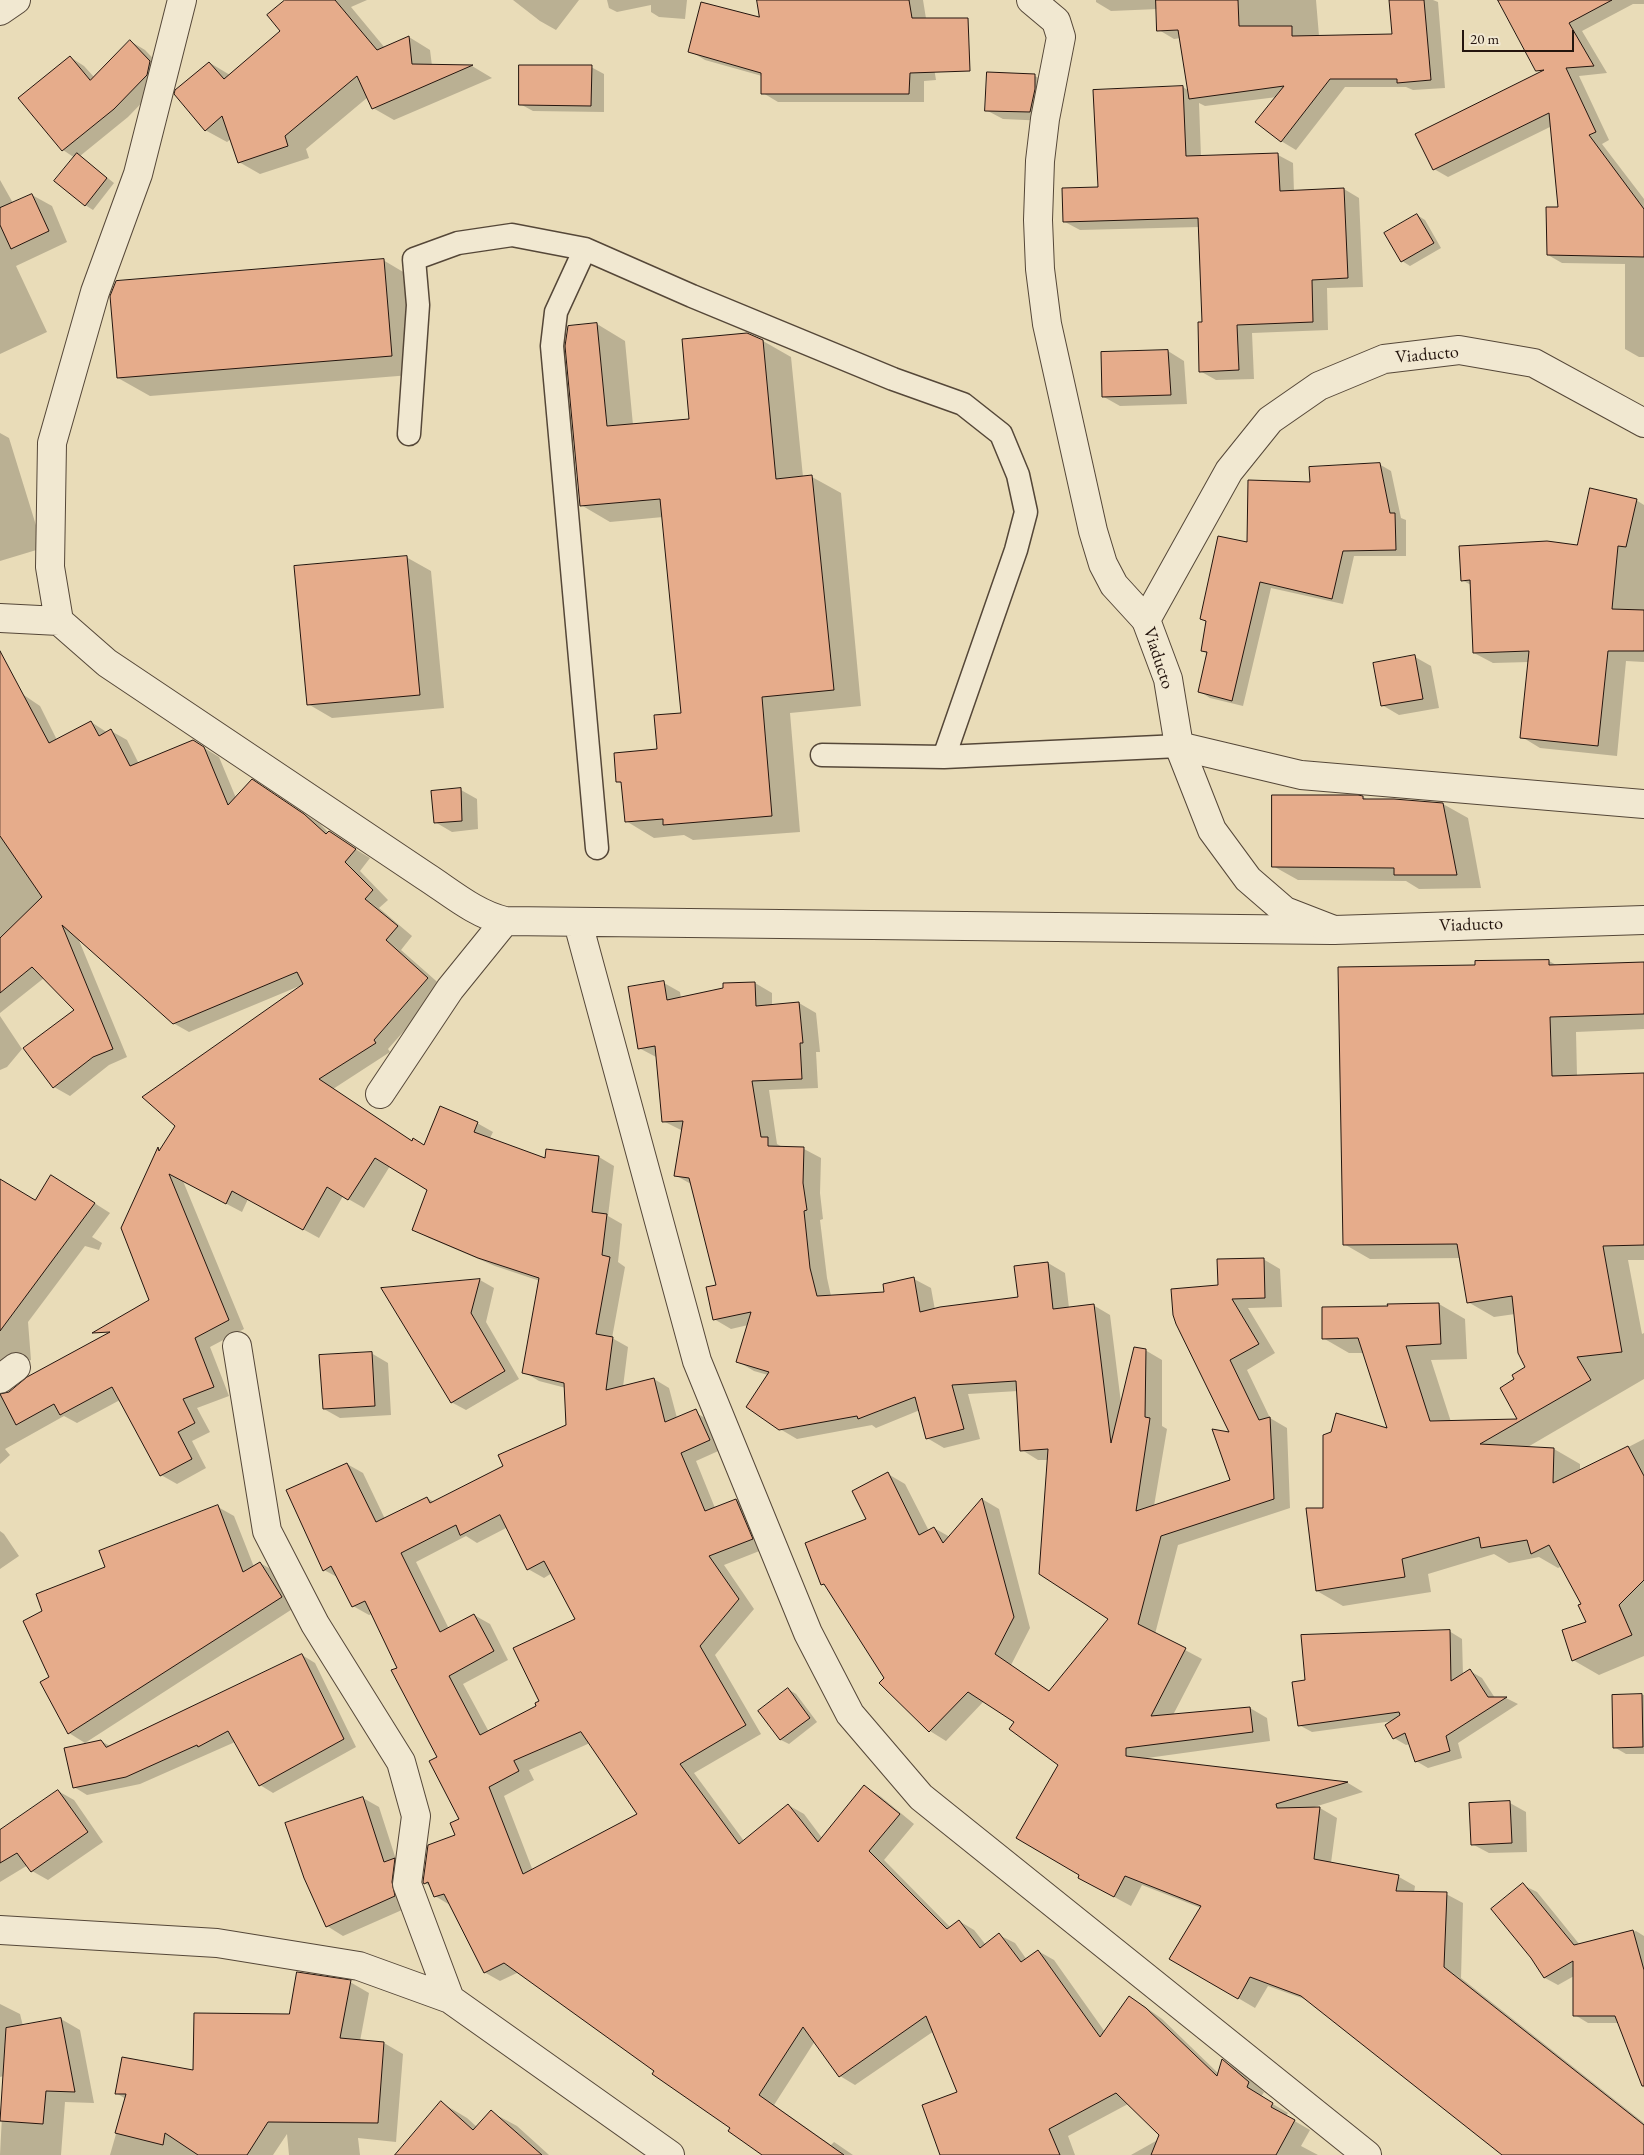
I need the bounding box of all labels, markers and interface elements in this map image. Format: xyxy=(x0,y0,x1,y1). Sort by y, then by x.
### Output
scale bar xyxy=(1464,20,1576,52)
text: 20 m xyxy=(1470,29,1499,48)
street label: Viaducto xyxy=(1394,341,1460,369)
street label: Viaducto xyxy=(1138,624,1178,692)
street label: Viaducto xyxy=(1439,913,1503,937)

